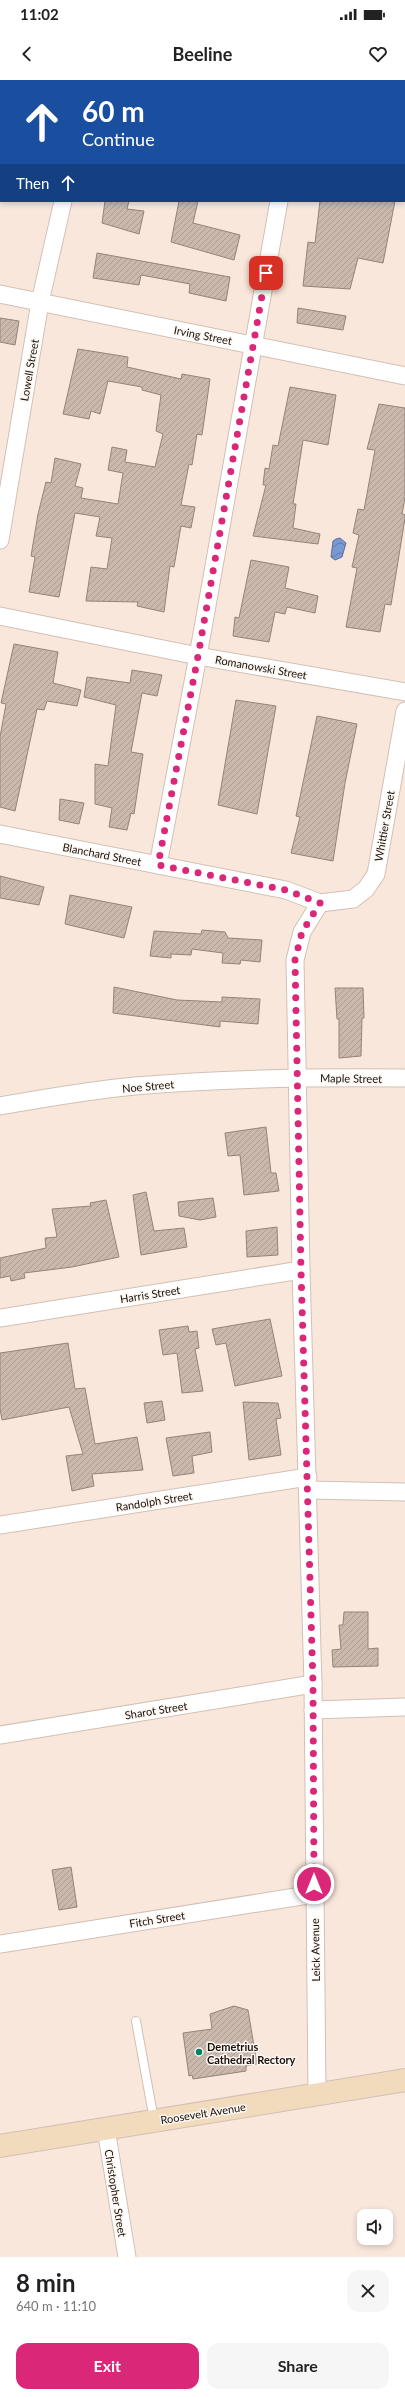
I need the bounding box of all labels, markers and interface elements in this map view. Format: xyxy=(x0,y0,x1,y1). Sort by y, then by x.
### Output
text: 11:02 xyxy=(20,5,59,23)
icon: back xyxy=(16,43,38,65)
text: Beeline xyxy=(173,43,232,65)
icon: heart xyxy=(367,43,389,65)
text: 60 m xyxy=(82,94,145,128)
icon: ahead xyxy=(16,96,68,148)
text: Continue xyxy=(82,128,155,150)
icon: ahead xyxy=(57,172,79,194)
text: Then xyxy=(16,174,49,192)
pin xyxy=(249,256,283,290)
icon: arrive xyxy=(255,262,277,284)
street label: Irving Street xyxy=(173,323,233,347)
street label: Lowell Street xyxy=(17,338,41,402)
street label: Romanowski Street xyxy=(214,653,308,681)
street label: Whittier Street xyxy=(371,790,397,862)
street label: Blanchard Street xyxy=(62,840,142,868)
street label: Maple Street xyxy=(320,1071,382,1085)
street label: Noe Street xyxy=(122,1077,175,1095)
street label: Harris Street xyxy=(119,1283,181,1305)
street label: Randolph Street xyxy=(115,1489,193,1513)
street label: Sharot Street xyxy=(124,1699,188,1721)
position arrow xyxy=(293,1863,335,1905)
street label: Fitch Street xyxy=(128,1908,186,1930)
street label: Leick Avenue xyxy=(308,1918,322,1982)
place label: Demetrius Cathedral Rectory xyxy=(207,2040,296,2066)
marker: Demetrius Cathedral Rectory xyxy=(194,2047,204,2057)
street label: Roosevelt Avenue xyxy=(159,2100,247,2126)
street label: Christopher Street xyxy=(103,2148,129,2238)
map controls xyxy=(357,2209,393,2245)
button: sound xyxy=(357,2209,393,2245)
text: 8 min xyxy=(16,2268,76,2297)
button: close xyxy=(347,2270,389,2312)
text: 640 m · 11:10 xyxy=(16,2298,96,2314)
button: Exit xyxy=(16,2343,199,2389)
button: Share xyxy=(207,2343,389,2389)

